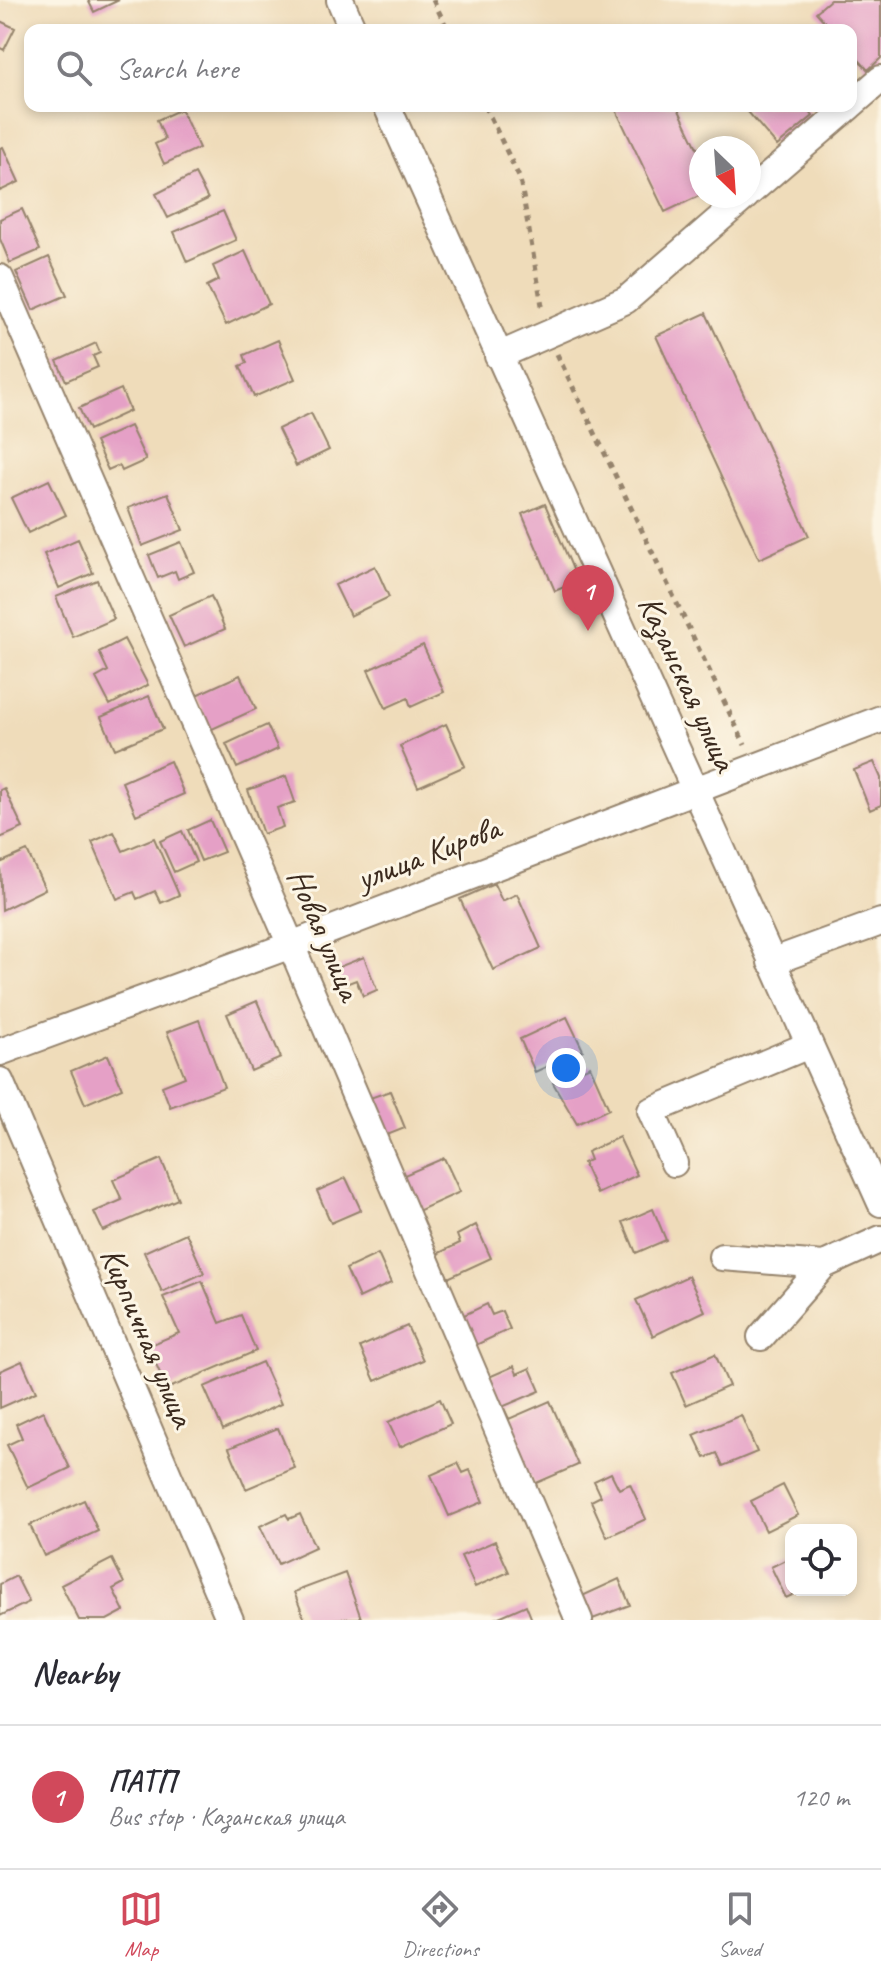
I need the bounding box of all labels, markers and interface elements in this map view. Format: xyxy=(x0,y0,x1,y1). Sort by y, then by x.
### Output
search box xyxy=(24,24,857,112)
icon: search xyxy=(52,46,96,90)
text: Search here xyxy=(116,49,238,87)
north arrow xyxy=(689,136,761,208)
pin: 1 xyxy=(562,565,614,631)
street label: Казанская улица xyxy=(629,588,748,780)
street label: улица Кирова xyxy=(348,805,509,901)
street label: Новая улица xyxy=(278,862,373,1009)
your location xyxy=(546,1048,586,1088)
street label: Кирпичная улица xyxy=(91,1241,206,1435)
map controls xyxy=(785,1524,857,1596)
button: locate xyxy=(785,1524,857,1596)
text: Nearby xyxy=(32,1651,118,1694)
text: ПАТП xyxy=(108,1762,176,1800)
text: 1 xyxy=(52,1781,64,1814)
text: 120 m xyxy=(793,1781,849,1814)
text: Bus stop · Казанская улица xyxy=(108,1800,345,1833)
tab: Map xyxy=(119,1887,163,1963)
tab: Directions xyxy=(402,1887,479,1963)
tab: Saved xyxy=(718,1887,762,1963)

